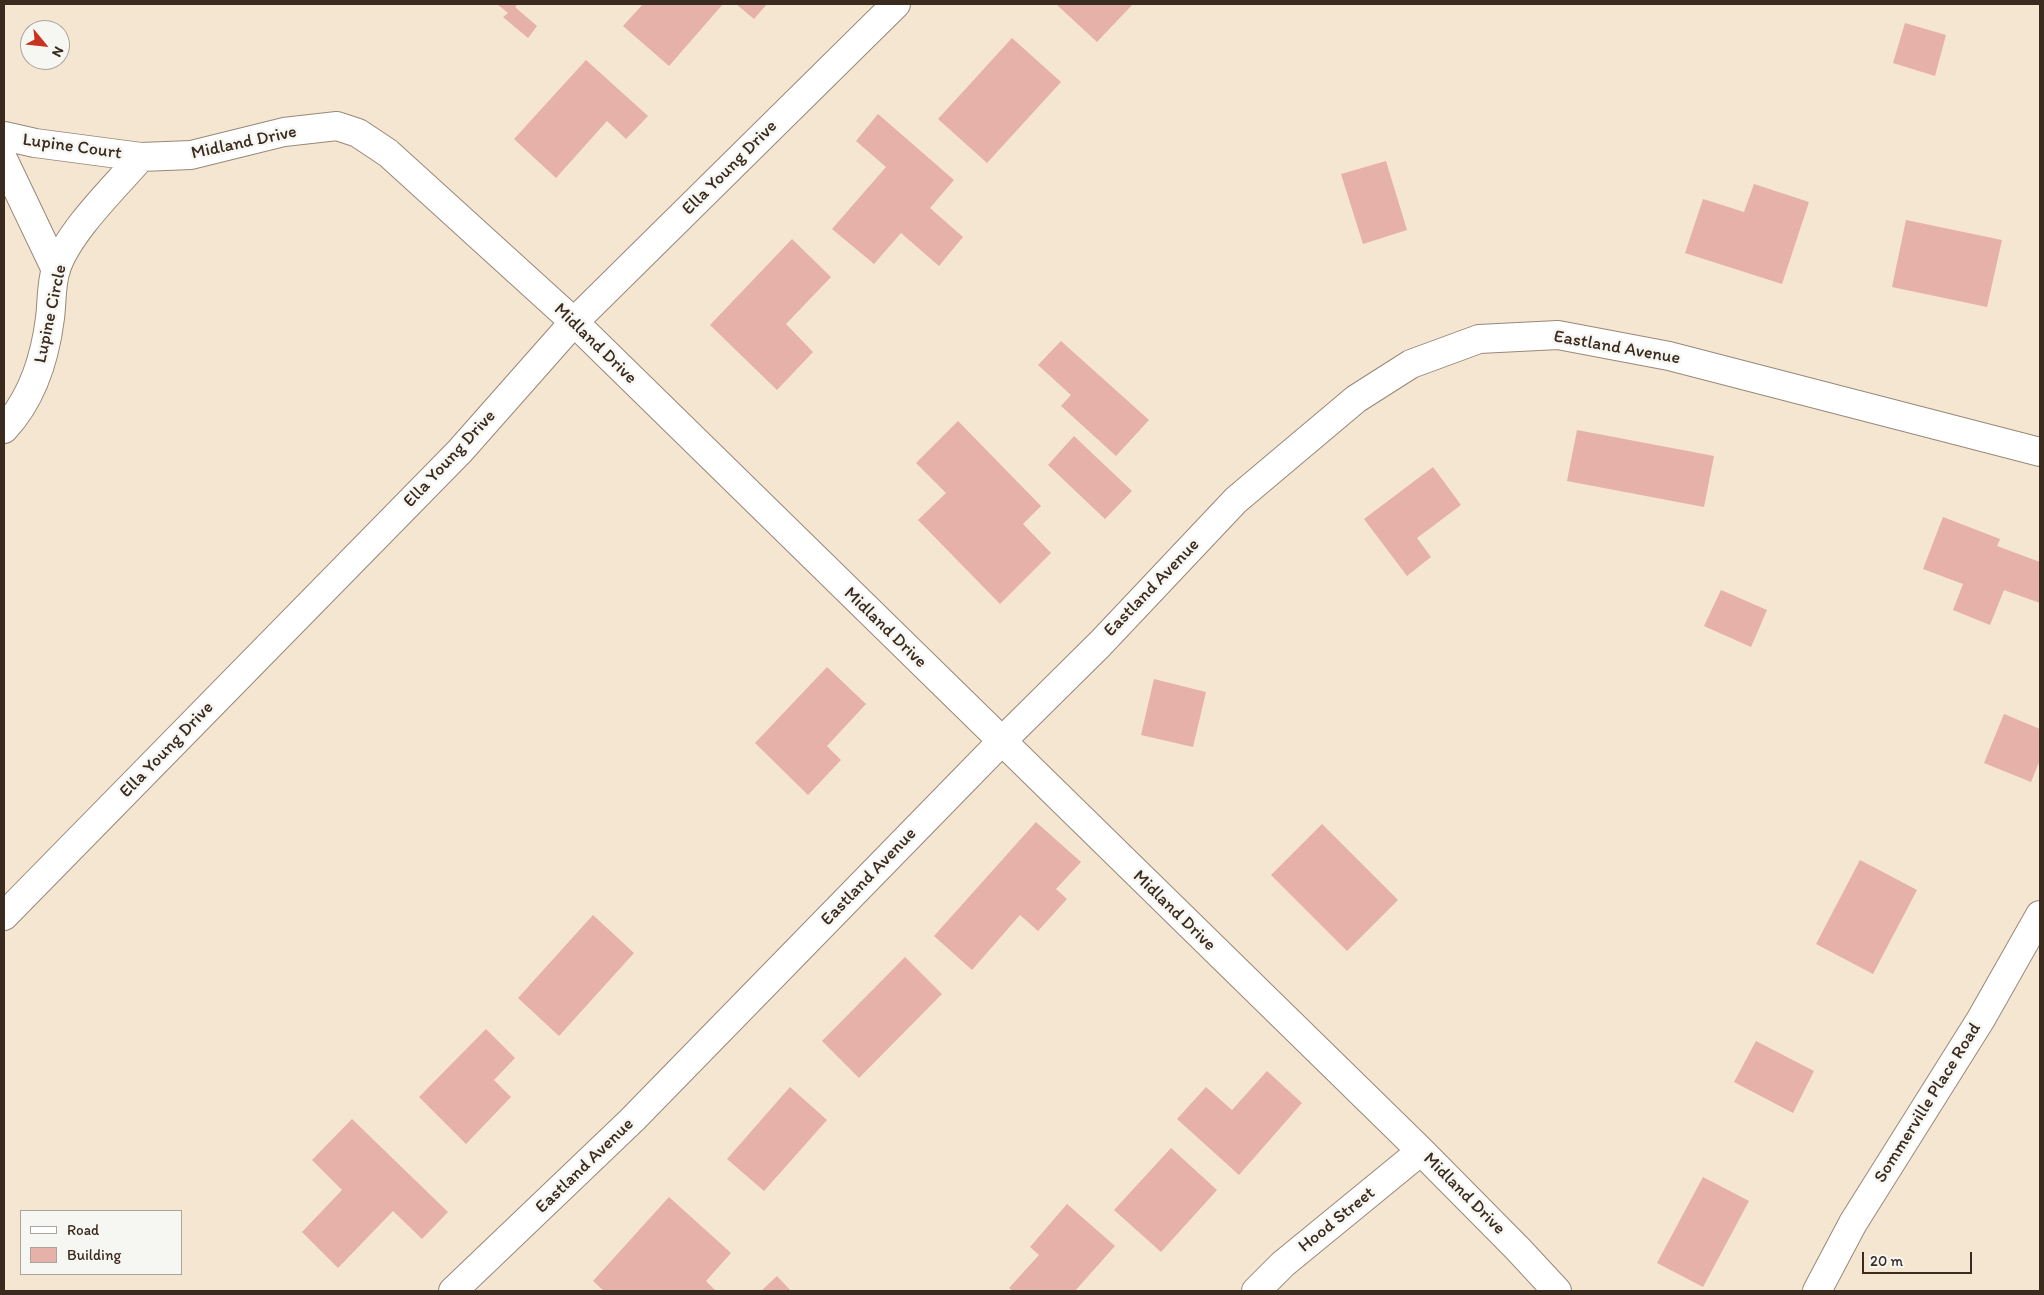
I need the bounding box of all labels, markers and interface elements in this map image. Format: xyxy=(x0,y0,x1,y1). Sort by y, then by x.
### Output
north arrow xyxy=(20,20,70,70)
text: N xyxy=(48,44,68,60)
street label: Ella Young Drive xyxy=(678,116,782,220)
street label: Midland Drive xyxy=(189,121,299,165)
street label: Lupine Court xyxy=(21,129,123,165)
street label: Lupine Circle xyxy=(30,263,72,365)
street label: Midland Drive xyxy=(549,299,641,389)
street label: Eastland Avenue xyxy=(1552,326,1682,370)
street label: Ella Young Drive xyxy=(399,406,501,512)
street label: Eastland Avenue xyxy=(1100,534,1204,642)
street label: Midland Drive xyxy=(839,583,931,673)
street label: Ella Young Drive xyxy=(116,697,218,803)
street label: Eastland Avenue xyxy=(817,823,921,931)
street label: Midland Drive xyxy=(1128,866,1220,956)
street label: Sommerville Place Road xyxy=(1870,1019,1986,1187)
street label: Eastland Avenue xyxy=(531,1114,639,1218)
street label: Midland Drive xyxy=(1418,1148,1510,1240)
street label: Hood Street xyxy=(1294,1183,1380,1257)
legend xyxy=(20,1210,182,1275)
text: Road xyxy=(67,1221,99,1239)
scale bar xyxy=(1864,1242,1974,1274)
text: Building xyxy=(67,1246,121,1264)
text: 20 m xyxy=(1870,1252,1903,1270)

